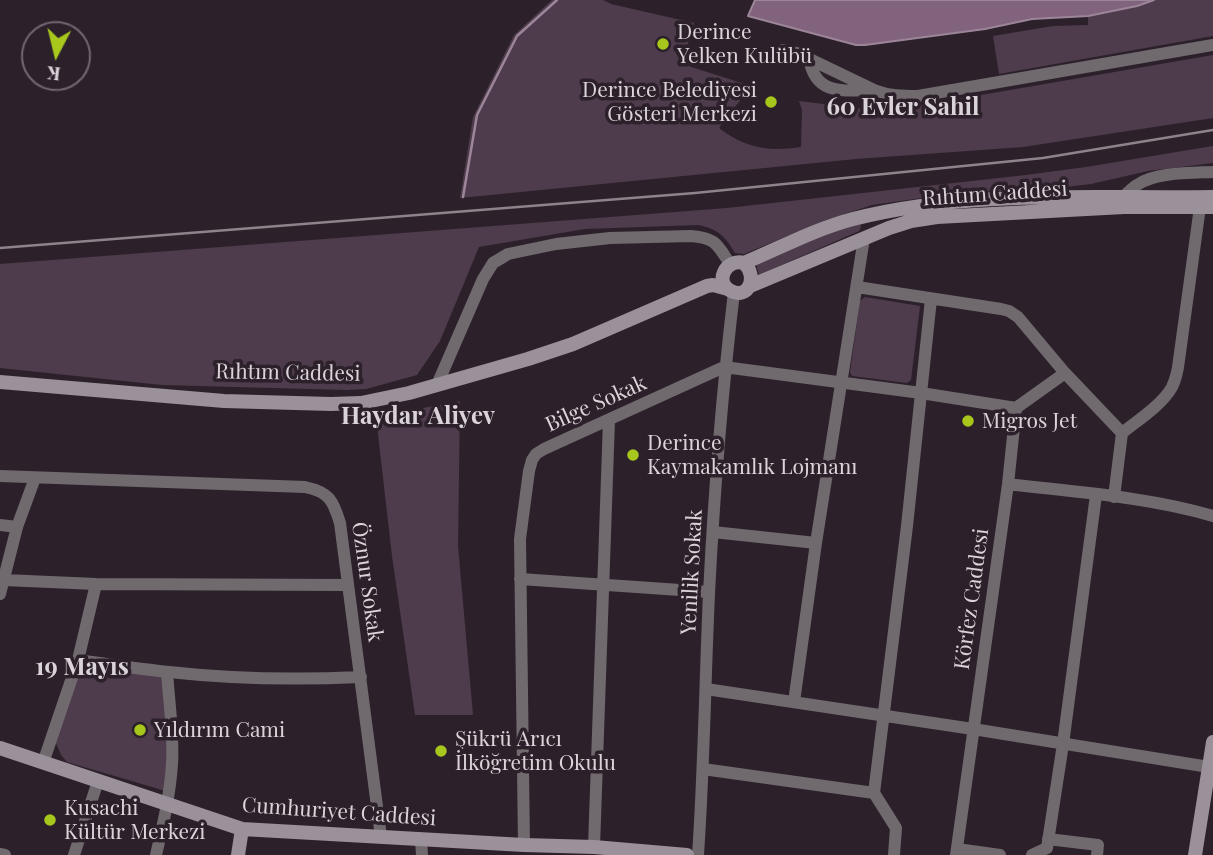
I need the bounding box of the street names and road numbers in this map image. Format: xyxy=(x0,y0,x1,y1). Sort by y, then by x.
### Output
street label: Rıhtım Caddesi xyxy=(922,176,1068,212)
street label: Rıhtım Caddesi xyxy=(215,359,361,387)
street label: Bilge Sokak xyxy=(542,371,650,437)
street label: Yenilik Sokak xyxy=(676,509,708,635)
street label: Öznur Sokak xyxy=(346,520,388,644)
street label: Körfez Caddesi xyxy=(950,527,994,671)
street label: Cumhuriyet Caddesi xyxy=(241,793,437,831)

